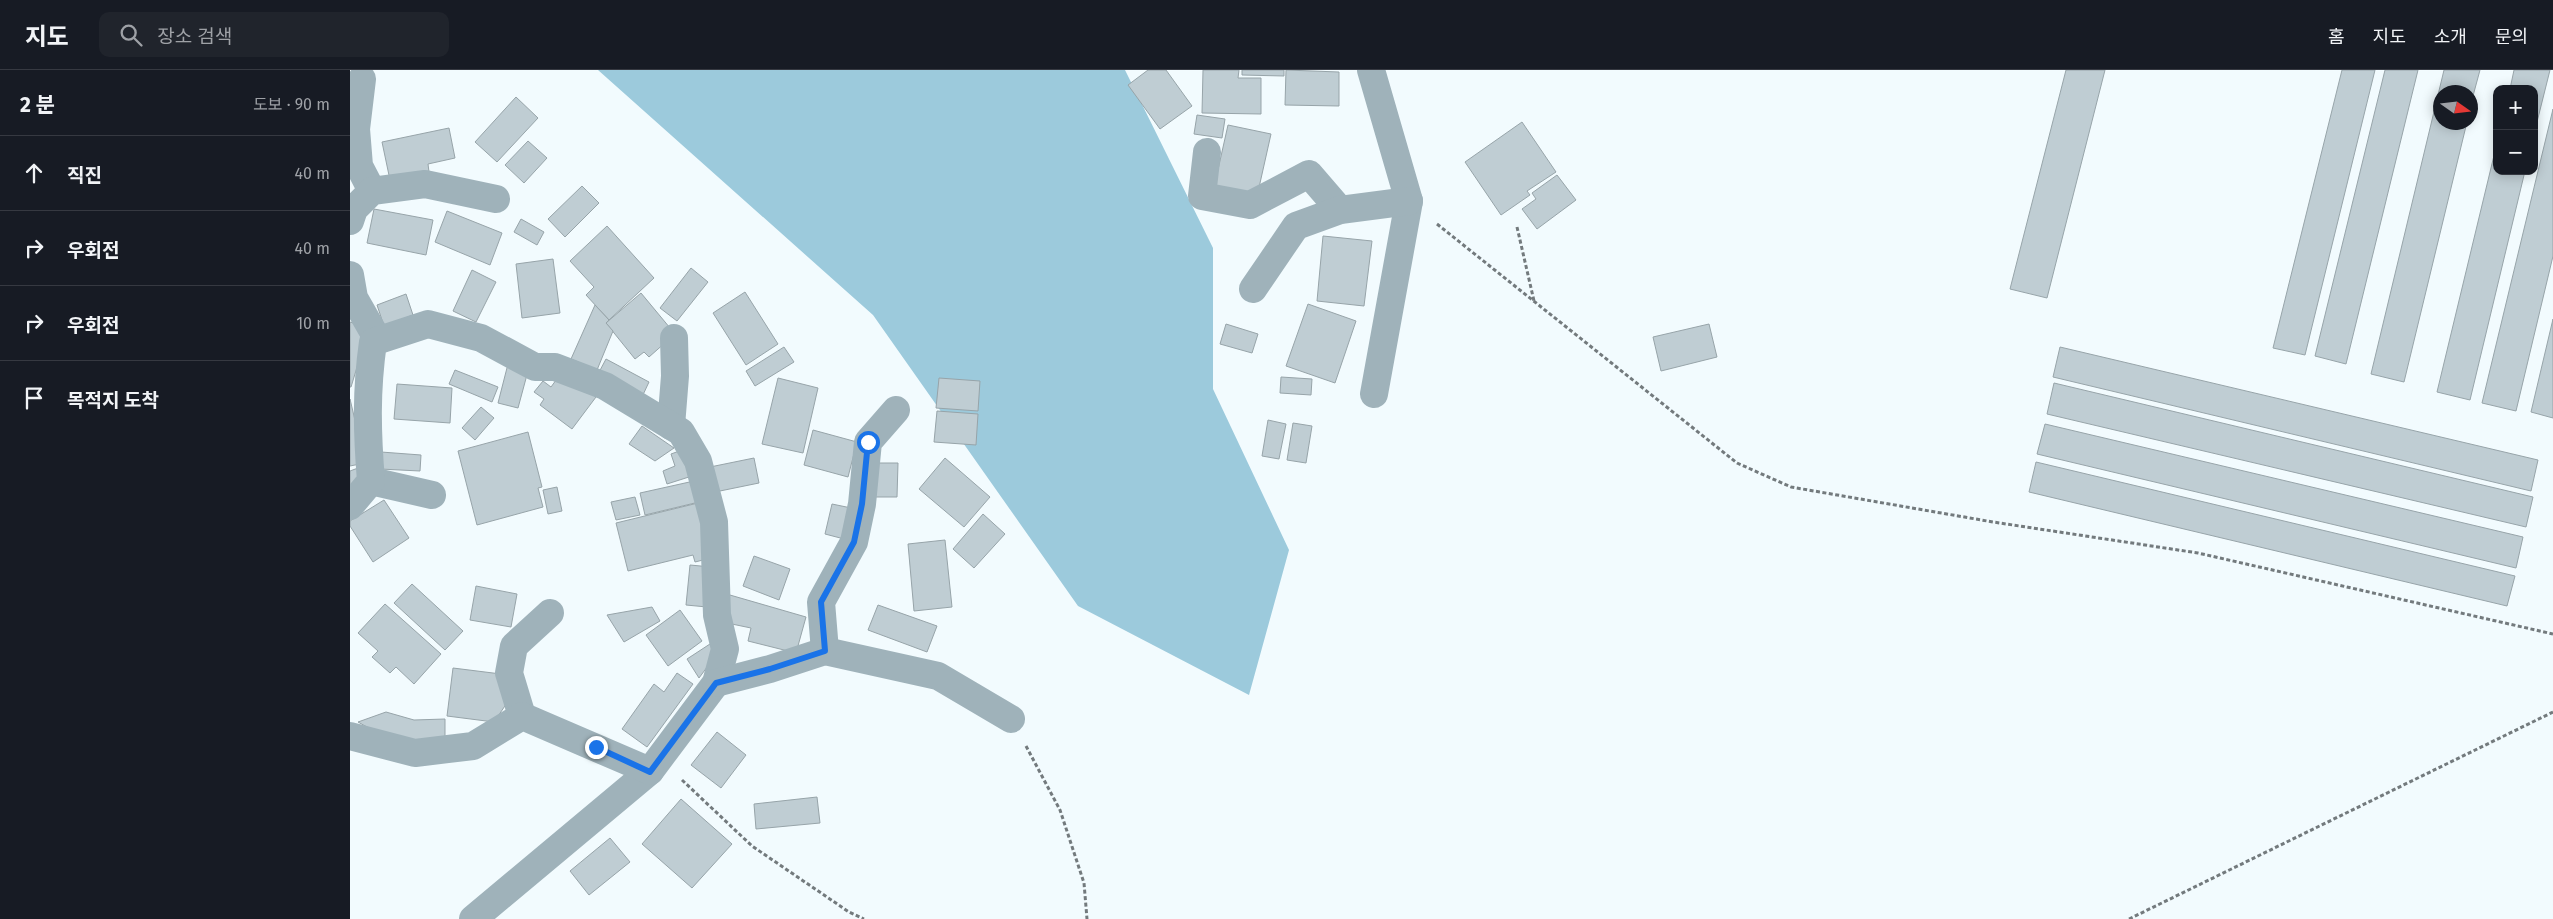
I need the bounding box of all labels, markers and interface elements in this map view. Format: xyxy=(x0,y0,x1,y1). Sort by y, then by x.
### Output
search box xyxy=(99,12,449,57)
icon: search xyxy=(117,21,145,49)
text: 지도 xyxy=(25,23,69,51)
text: 장소 검색 xyxy=(157,25,232,48)
text: 홈 xyxy=(2328,26,2345,48)
text: 지도 xyxy=(2373,26,2406,48)
text: 소개 xyxy=(2434,26,2467,48)
text: 문의 xyxy=(2495,26,2528,48)
north arrow xyxy=(2433,85,2478,130)
map controls xyxy=(2493,85,2538,175)
button: + xyxy=(2493,85,2538,130)
text: 2 분 xyxy=(20,92,55,118)
text: 도보 · 90 m xyxy=(253,95,330,114)
button: − xyxy=(2493,130,2538,175)
icon: ahead xyxy=(20,159,48,187)
text: 직진 xyxy=(67,164,102,187)
text: 40 m xyxy=(295,164,330,183)
icon: right xyxy=(20,234,48,262)
text: 우회전 xyxy=(67,239,119,262)
text: 40 m xyxy=(295,239,330,258)
icon: right xyxy=(20,309,48,337)
text: 우회전 xyxy=(67,314,119,337)
text: 10 m xyxy=(296,314,330,333)
icon: arrive xyxy=(20,384,48,412)
text: 목적지 도착 xyxy=(67,389,159,412)
route start xyxy=(857,431,880,454)
route end xyxy=(585,736,608,759)

